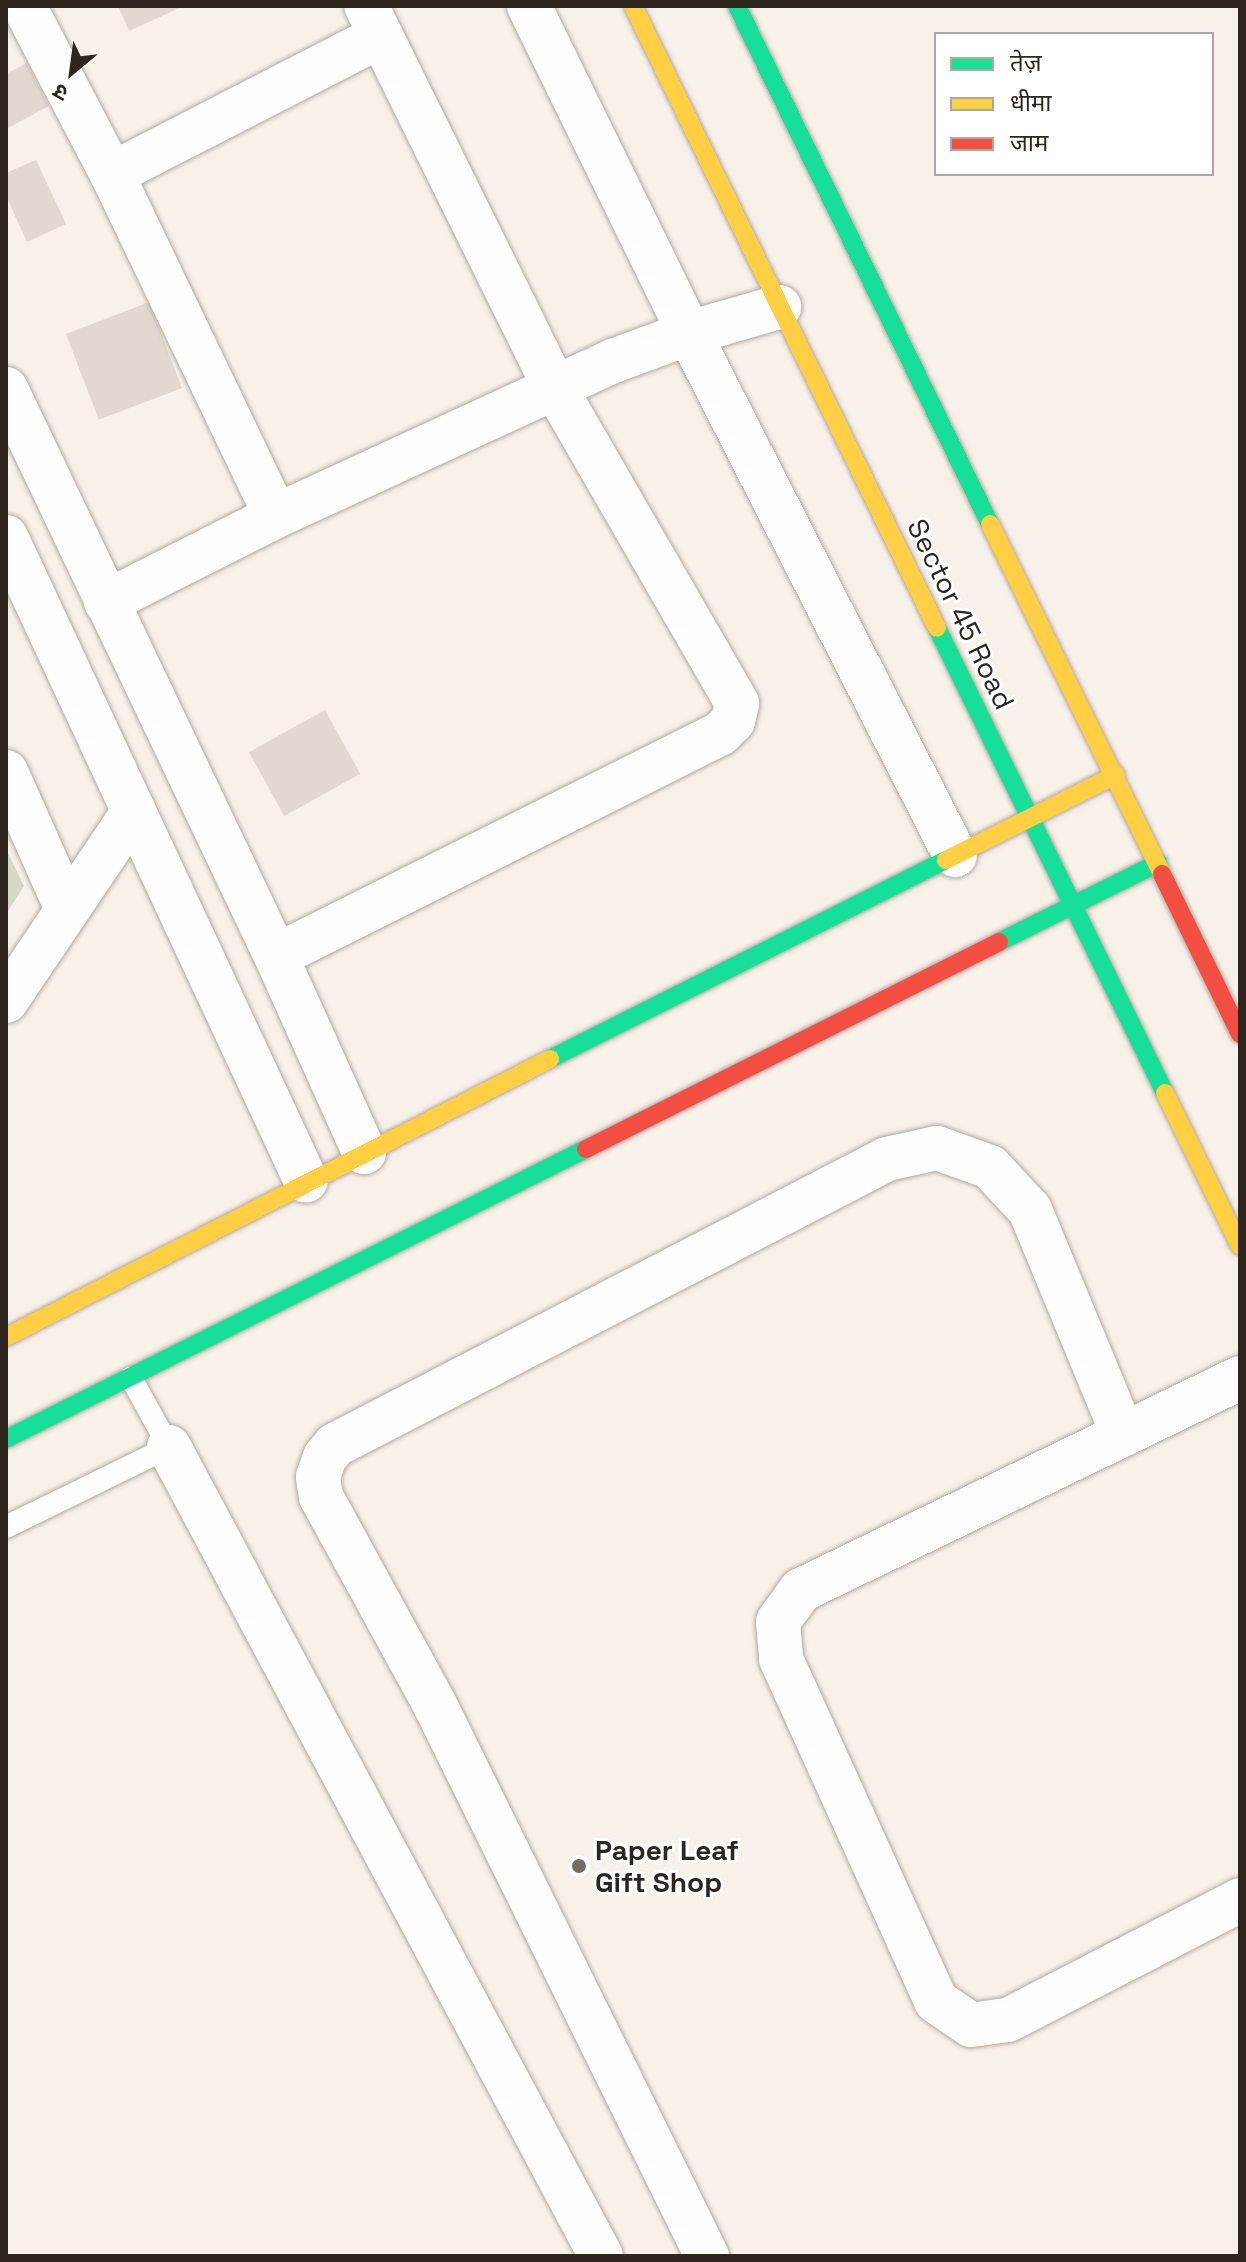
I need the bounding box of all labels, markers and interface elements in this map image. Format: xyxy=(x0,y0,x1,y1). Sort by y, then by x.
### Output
north arrow xyxy=(32,32,112,112)
legend xyxy=(934,32,1214,176)
text: तेज़ xyxy=(1010,47,1042,78)
text: उ xyxy=(48,78,73,108)
text: धीमा xyxy=(1010,87,1052,118)
text: जाम xyxy=(1010,127,1048,158)
street label: Sector 45 Road xyxy=(900,513,1022,715)
place label: Paper Leaf Gift Shop xyxy=(595,1833,739,1899)
marker: Paper Leaf Gift Shop xyxy=(570,1857,588,1875)

